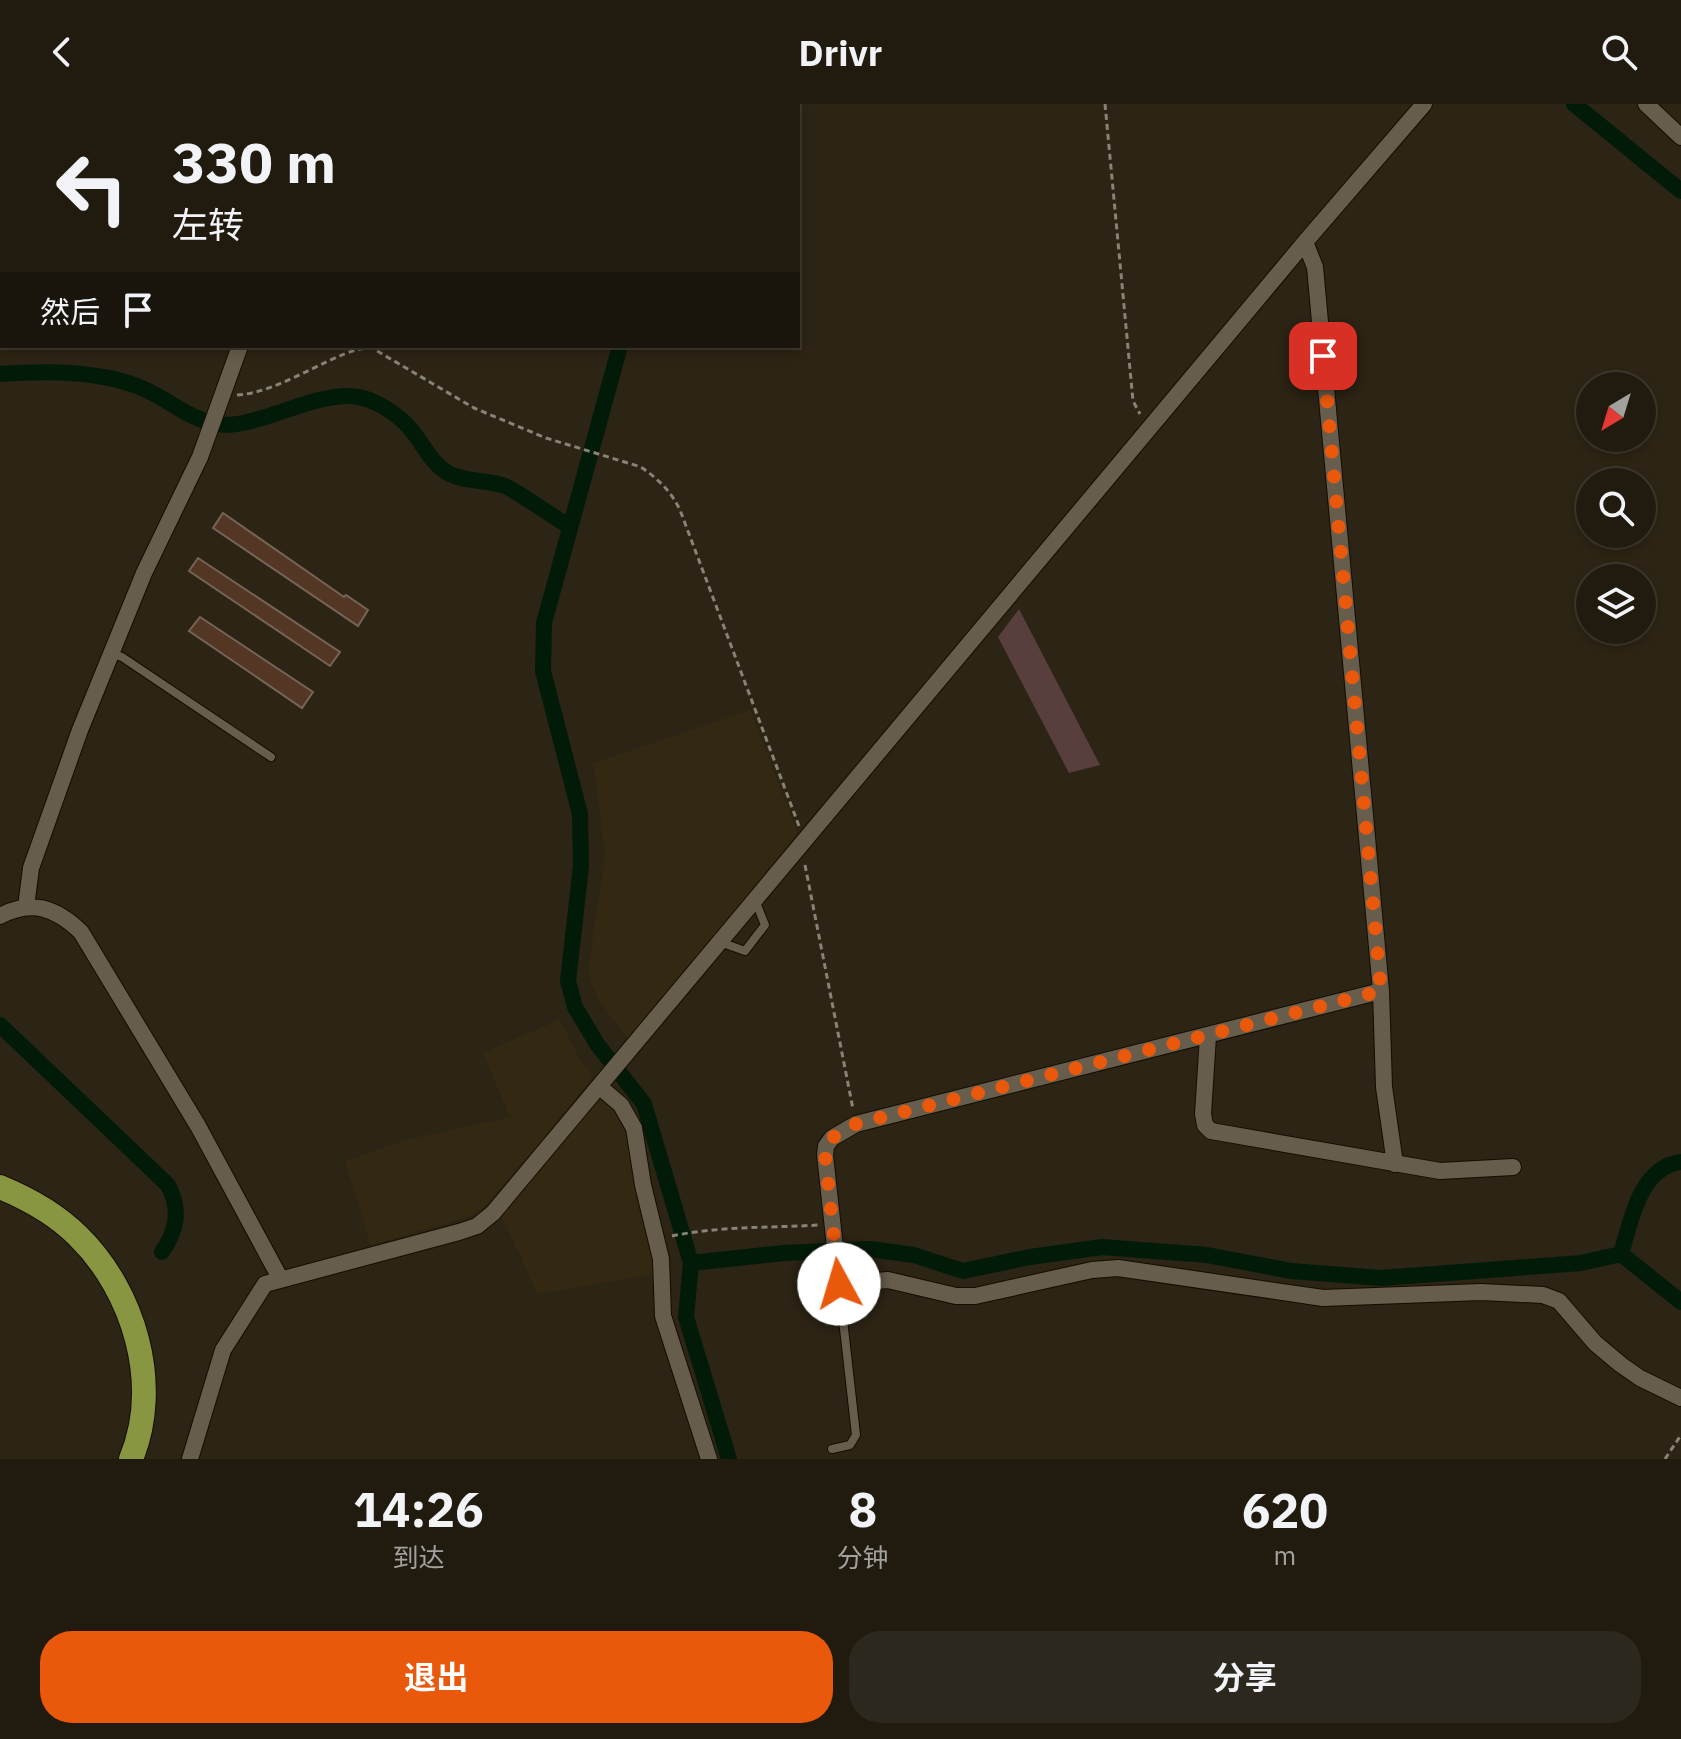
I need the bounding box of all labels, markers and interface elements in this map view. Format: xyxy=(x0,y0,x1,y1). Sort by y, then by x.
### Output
text: Drivr xyxy=(799,29,882,76)
icon: back xyxy=(40,30,84,74)
icon: search xyxy=(1597,30,1641,74)
text: 330 m xyxy=(172,126,336,198)
icon: left xyxy=(40,136,144,240)
text: 左转 xyxy=(172,201,244,248)
icon: arrive xyxy=(116,288,160,332)
text: 然后 xyxy=(40,292,100,331)
pin xyxy=(1289,322,1357,390)
icon: arrive xyxy=(1301,334,1345,378)
north arrow xyxy=(1576,372,1656,452)
map controls xyxy=(1576,372,1656,644)
button: search xyxy=(1576,468,1656,548)
button: layers xyxy=(1576,564,1656,644)
position arrow xyxy=(797,1242,881,1326)
text: 14:26 xyxy=(353,1478,484,1540)
text: 8 xyxy=(848,1478,877,1540)
text: 620 xyxy=(1242,1479,1328,1541)
text: m xyxy=(1274,1538,1296,1572)
text: 到达 xyxy=(392,1540,444,1574)
text: 分钟 xyxy=(837,1540,889,1574)
button: 退出 xyxy=(40,1631,833,1723)
button: 分享 xyxy=(849,1631,1641,1723)

